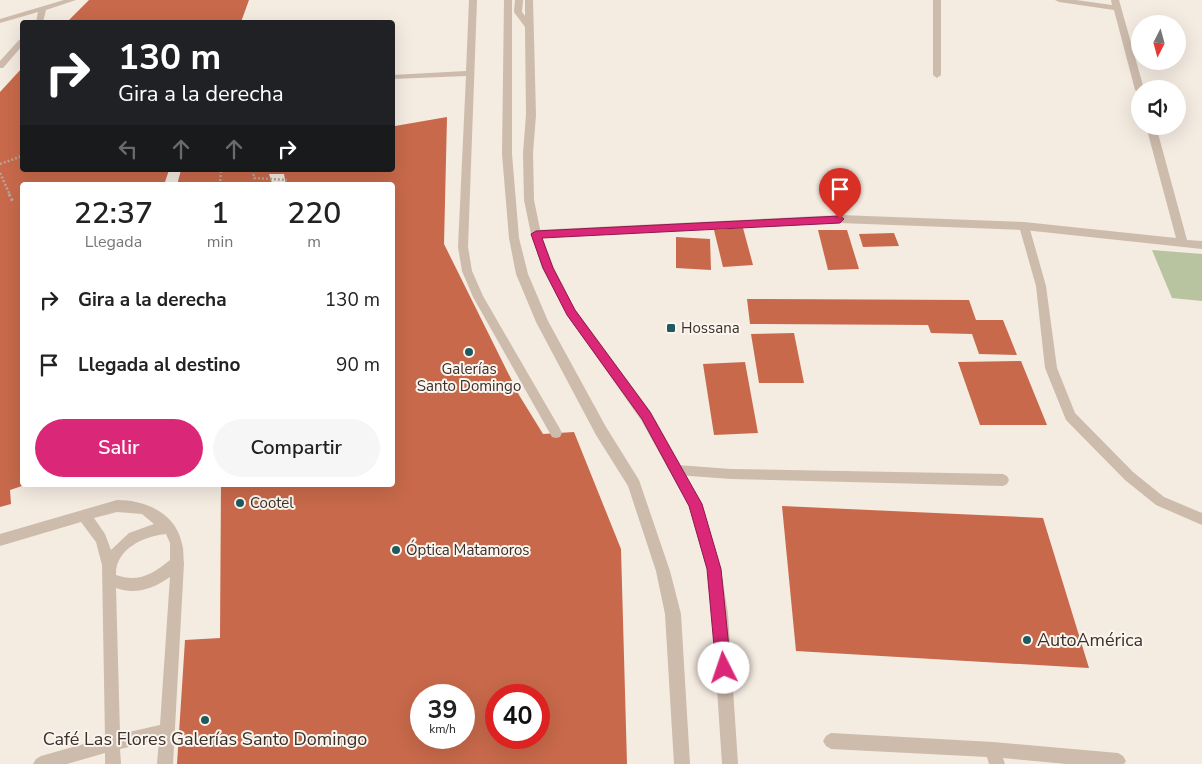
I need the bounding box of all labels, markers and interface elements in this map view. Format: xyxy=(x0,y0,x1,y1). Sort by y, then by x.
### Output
north arrow xyxy=(1131,15,1186,70)
map controls xyxy=(1131,15,1186,135)
text: 130 m xyxy=(118,34,221,81)
icon: right xyxy=(35,40,100,105)
text: Gira a la derecha xyxy=(118,79,284,109)
button: sound xyxy=(1131,80,1186,135)
icon: left xyxy=(114,135,142,163)
icon: ahead xyxy=(167,135,195,163)
icon: ahead xyxy=(220,135,248,163)
icon: right xyxy=(273,135,301,163)
pin xyxy=(819,168,861,219)
icon: arrive xyxy=(826,175,854,203)
text: 22:37 xyxy=(74,193,153,234)
text: 1 xyxy=(211,193,229,234)
text: 220 xyxy=(287,193,341,234)
text: Llegada xyxy=(85,231,142,253)
text: min xyxy=(207,231,233,253)
text: m xyxy=(307,231,321,253)
icon: right xyxy=(35,286,63,314)
text: Gira a la derecha xyxy=(78,287,227,313)
text: 130 m xyxy=(325,287,380,313)
place label: Hossana xyxy=(681,318,740,338)
marker: Hossana xyxy=(665,322,677,334)
marker: Galerías Santo Domingo xyxy=(463,346,475,358)
icon: arrive xyxy=(35,351,63,379)
text: Llegada al destino xyxy=(78,352,240,378)
text: 90 m xyxy=(336,352,380,378)
place label: Galerías Santo Domingo xyxy=(417,359,521,396)
button: Salir xyxy=(35,419,203,477)
button: Compartir xyxy=(213,419,380,477)
place label: Cootel xyxy=(250,493,294,513)
marker: Cootel xyxy=(234,497,246,509)
place label: Óptica Matamoros xyxy=(406,539,530,560)
marker: Óptica Matamoros xyxy=(390,544,402,556)
place label: AutoAmérica xyxy=(1037,628,1143,652)
marker: AutoAmérica xyxy=(1021,634,1033,646)
position arrow xyxy=(697,641,749,693)
speed limit sign: 40 xyxy=(485,684,550,749)
text: 39 xyxy=(427,693,458,727)
marker: Café Las Flores Galerías Santo Domingo xyxy=(199,714,211,726)
text: km/h xyxy=(429,721,456,737)
place label: Café Las Flores Galerías Santo Domingo xyxy=(43,727,367,751)

